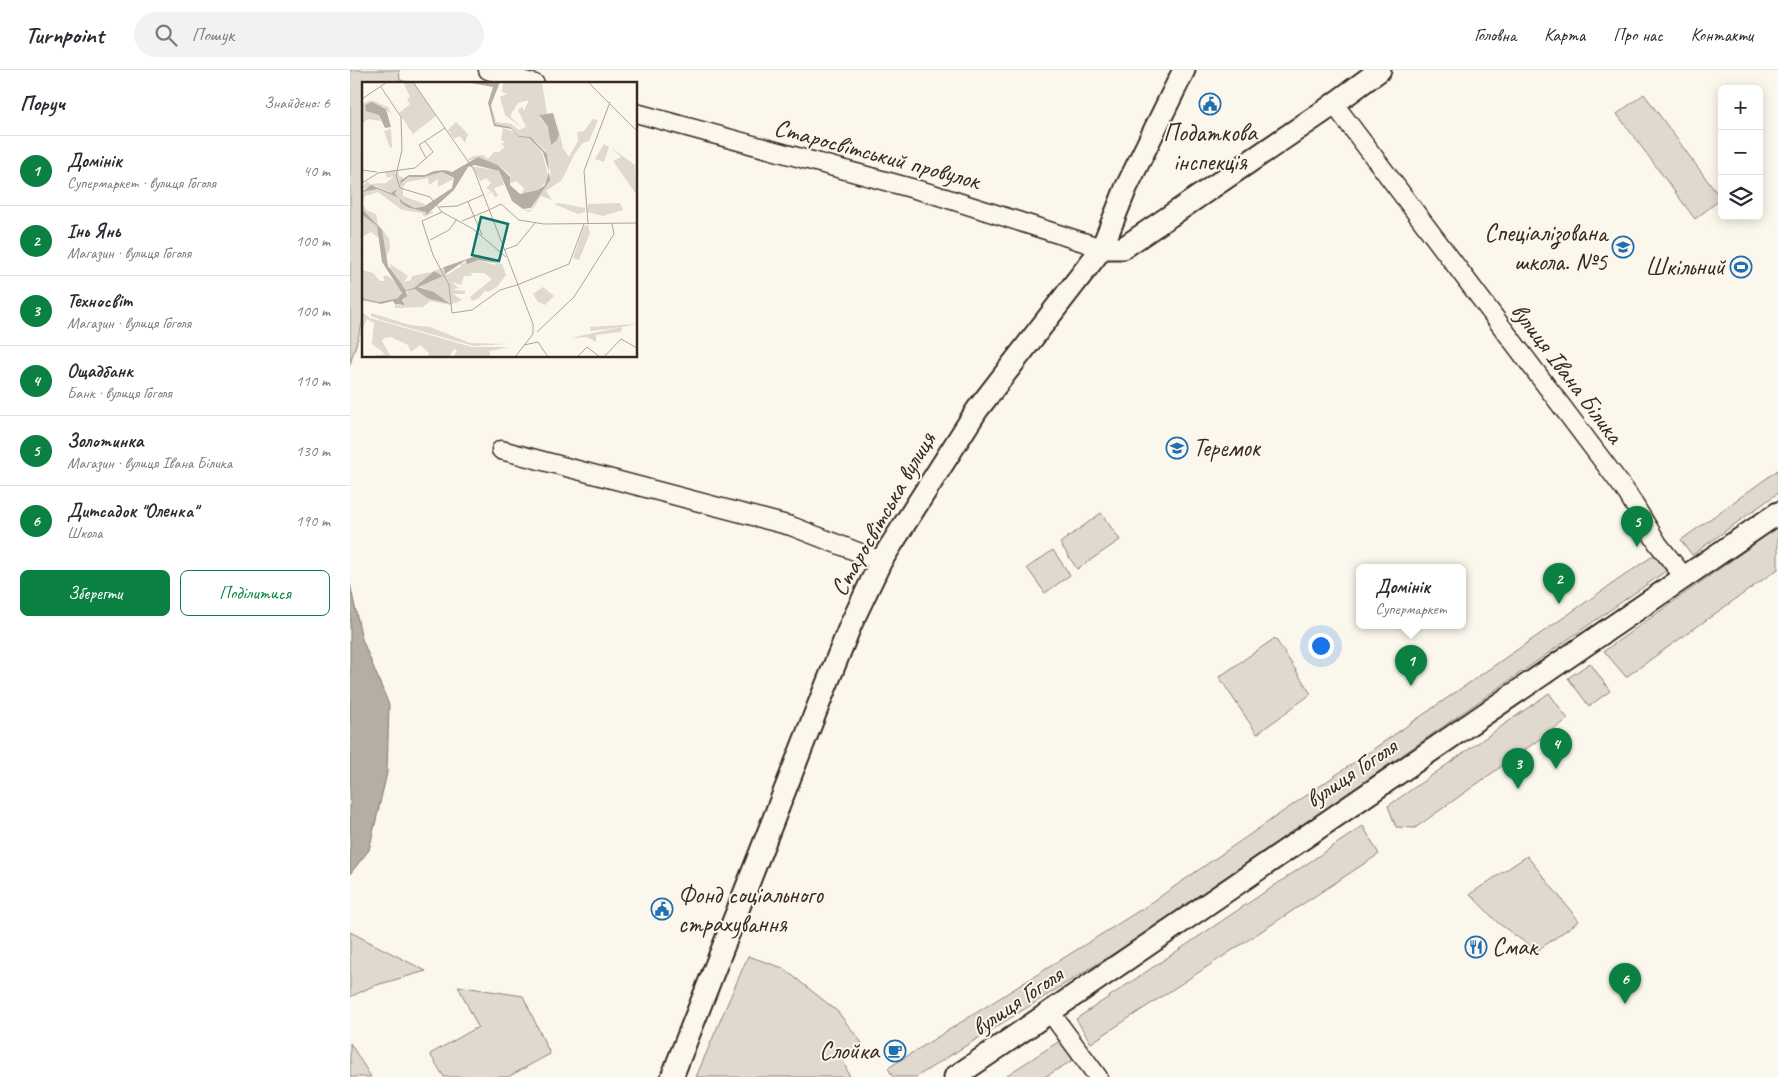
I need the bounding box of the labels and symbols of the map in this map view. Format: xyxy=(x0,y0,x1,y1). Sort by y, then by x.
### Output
inset map xyxy=(362,82,638,358)
public building icon: Податкова інспекція xyxy=(1198,92,1222,116)
street label: Старосвітський провулок xyxy=(771,111,985,197)
place label: Податкова інспекція xyxy=(1163,117,1259,178)
place label: Спеціалізована школа. №5 xyxy=(1484,217,1610,278)
school or university icon: Спеціалізована школа. №5 xyxy=(1611,235,1635,259)
place label: Шкільний xyxy=(1645,251,1727,283)
sports icon: Шкільний xyxy=(1729,255,1753,279)
street label: вулиця Івана Білика xyxy=(1504,296,1632,451)
street label: Старосвітська вулиця xyxy=(823,425,943,602)
place label: Теремок xyxy=(1193,432,1262,464)
school or university icon: Теремок xyxy=(1165,436,1189,460)
pin: 5 xyxy=(1621,506,1653,547)
pin: 2 xyxy=(1543,563,1575,604)
your location xyxy=(1308,633,1334,659)
pin: 1 xyxy=(1395,645,1427,686)
pin: 4 xyxy=(1540,728,1572,769)
street label: вулиця Гоголя xyxy=(1299,729,1405,815)
pin: 3 xyxy=(1502,748,1534,789)
place label: Фонд соціального страхування xyxy=(678,879,824,940)
public building icon: Фонд соціального страхування xyxy=(650,897,674,921)
place label: Смак xyxy=(1492,931,1539,963)
restaurant icon: Смак xyxy=(1464,935,1488,959)
street label: вулиця Гоголя xyxy=(965,957,1071,1043)
pin: 6 xyxy=(1609,963,1641,1004)
place label: Слойка xyxy=(819,1035,881,1067)
cafe icon: Слойка xyxy=(883,1039,907,1063)

